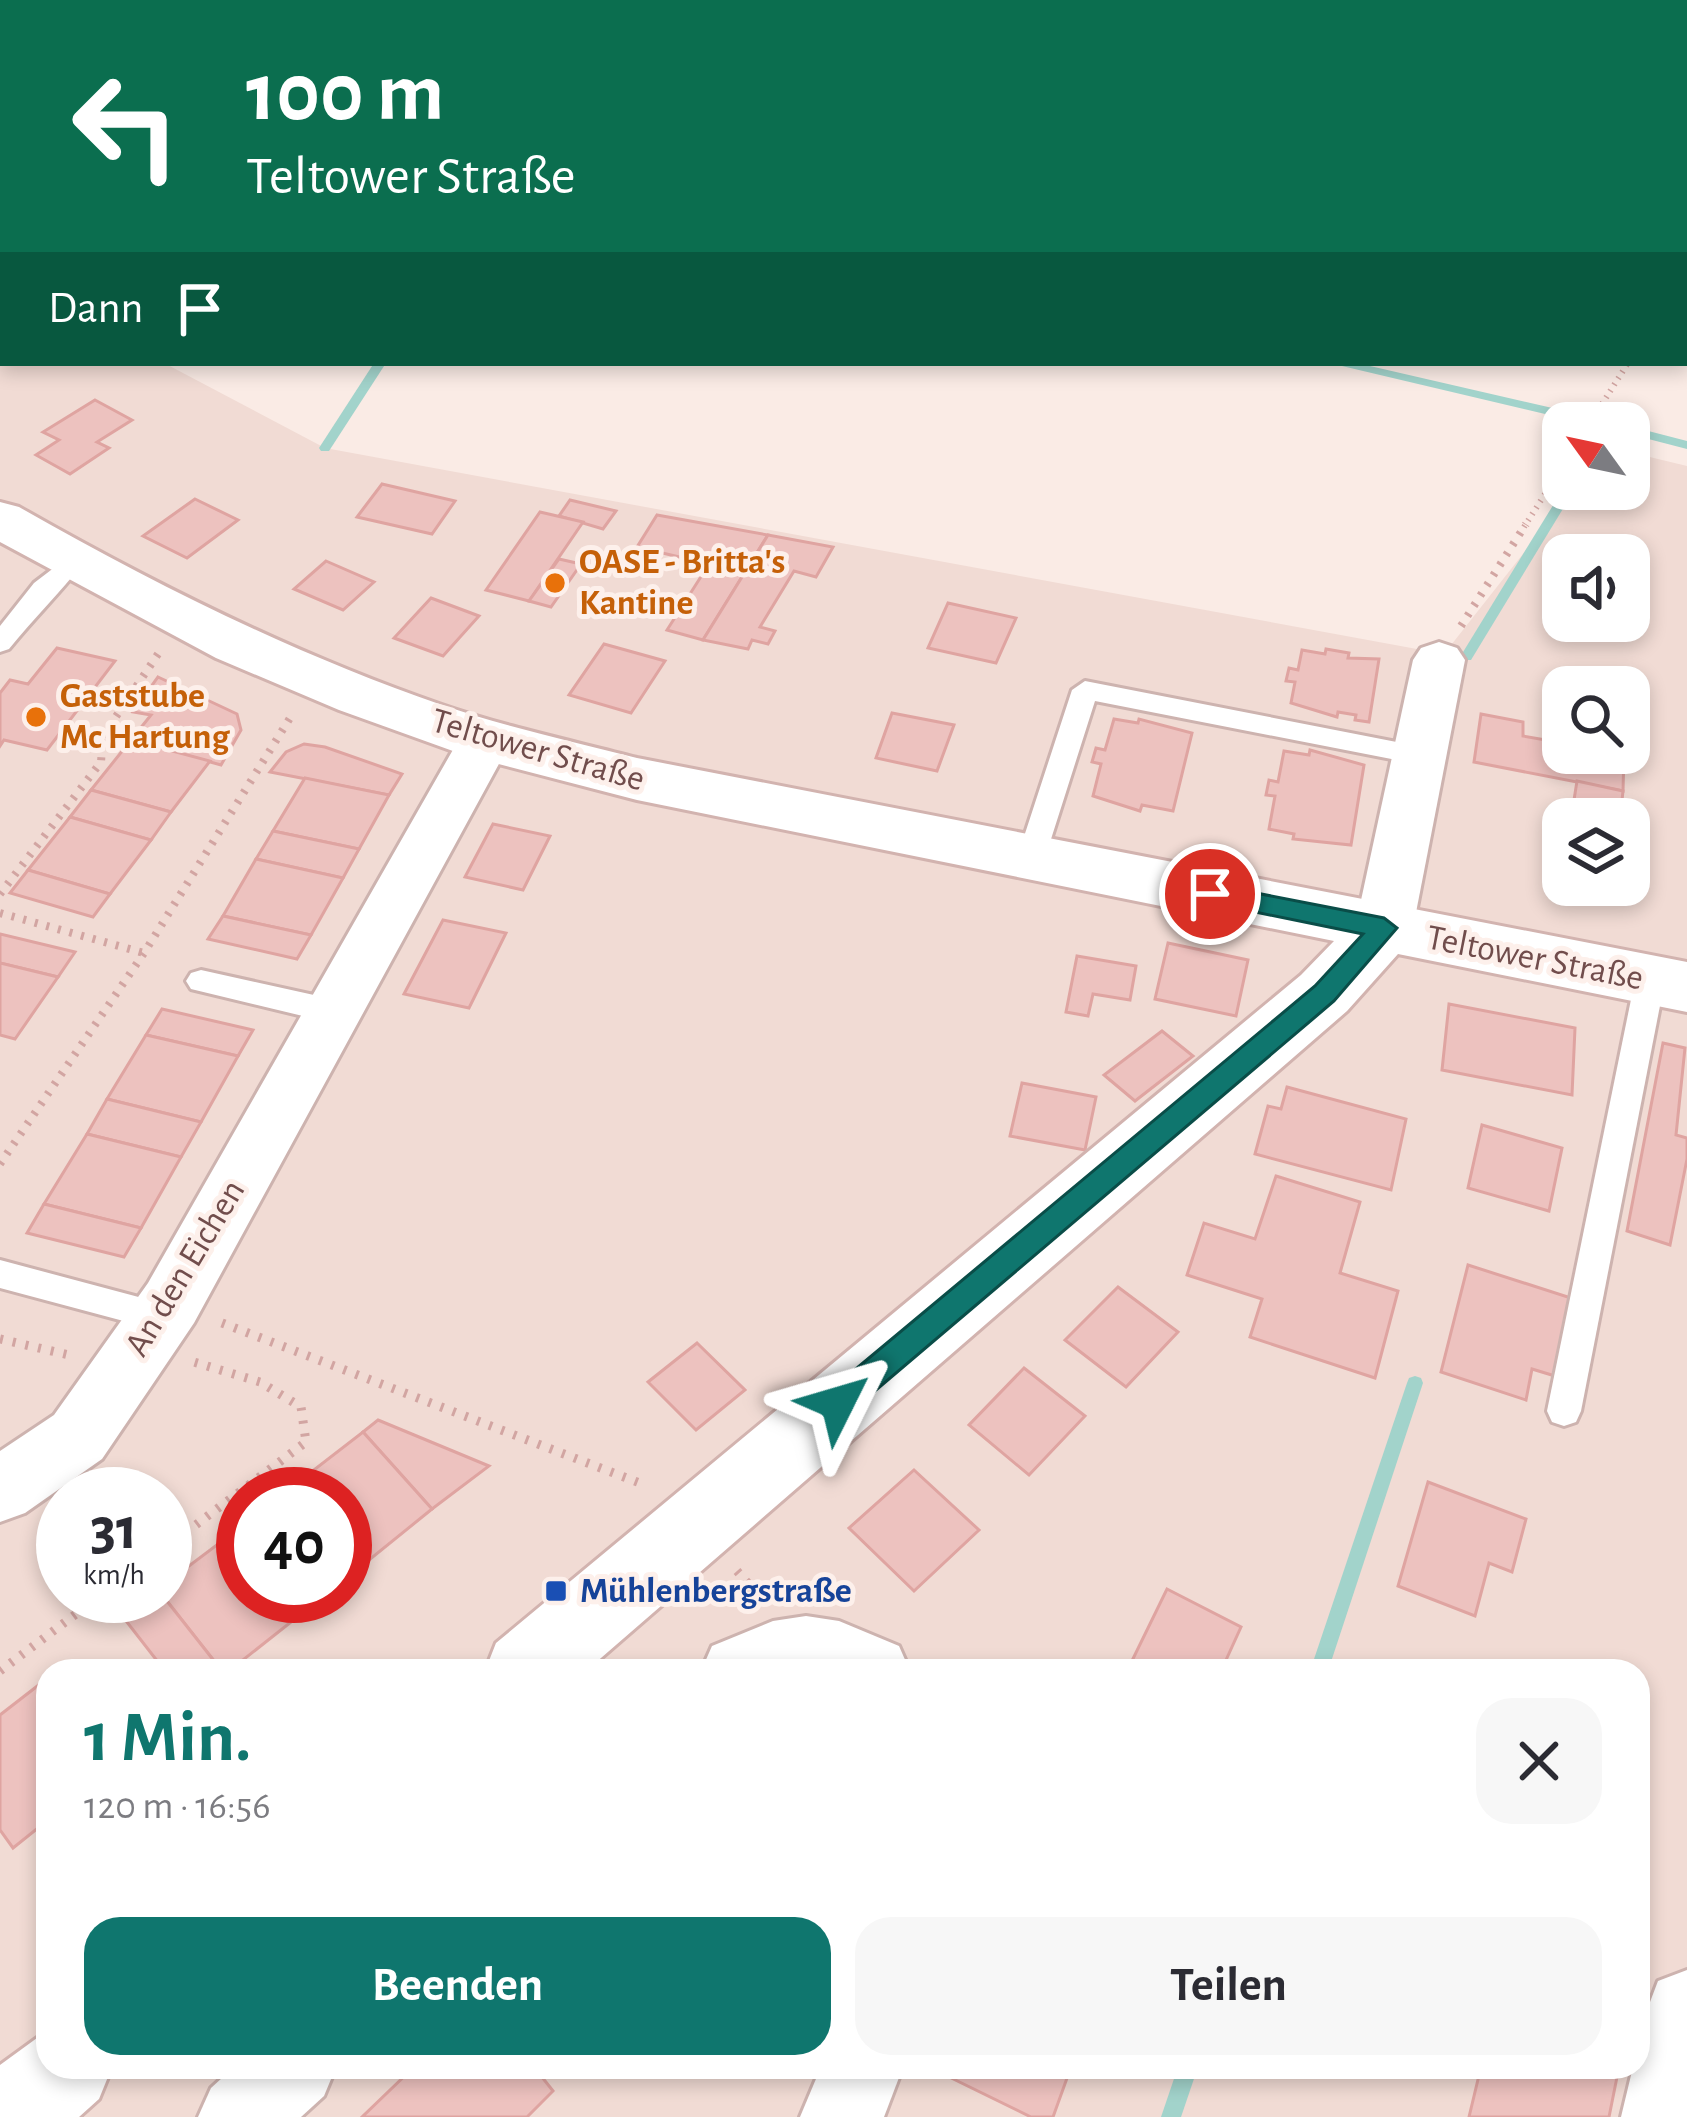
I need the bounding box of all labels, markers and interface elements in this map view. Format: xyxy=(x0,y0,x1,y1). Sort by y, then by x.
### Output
icon: left xyxy=(48,48,204,204)
text: 100 m xyxy=(246,52,444,136)
text: Teltower Straße xyxy=(246,150,576,204)
icon: arrive xyxy=(167,276,233,342)
text: Dann xyxy=(48,286,143,331)
north arrow xyxy=(1542,402,1650,510)
map controls xyxy=(1542,402,1650,906)
button: sound xyxy=(1542,534,1650,642)
place label: OASE - Britta's Kantine xyxy=(579,544,785,621)
marker: OASE - Britta's Kantine xyxy=(542,570,568,596)
button: search xyxy=(1542,666,1650,774)
place label: Gaststube Mc Hartung xyxy=(60,678,230,755)
street label: Teltower Straße xyxy=(427,702,649,798)
marker: Gaststube Mc Hartung xyxy=(23,704,49,730)
button: layers xyxy=(1542,798,1650,906)
pin xyxy=(1159,843,1261,945)
icon: arrive xyxy=(1177,861,1243,927)
street label: Teltower Straße xyxy=(1424,919,1646,997)
street label: An den Eichen xyxy=(118,1174,252,1362)
position arrow xyxy=(775,1340,901,1466)
speed limit sign: 40 xyxy=(216,1467,372,1623)
text: 31 xyxy=(90,1500,138,1560)
text: km/h xyxy=(83,1560,145,1590)
place label: Mühlenbergstraße xyxy=(580,1573,852,1609)
marker: Mühlenbergstraße xyxy=(543,1578,569,1604)
button: close xyxy=(1476,1698,1602,1824)
text: 1 Min. xyxy=(84,1702,252,1774)
text: 120 m · 16:56 xyxy=(84,1787,271,1826)
button: Beenden xyxy=(84,1917,831,2055)
button: Teilen xyxy=(855,1917,1602,2055)

